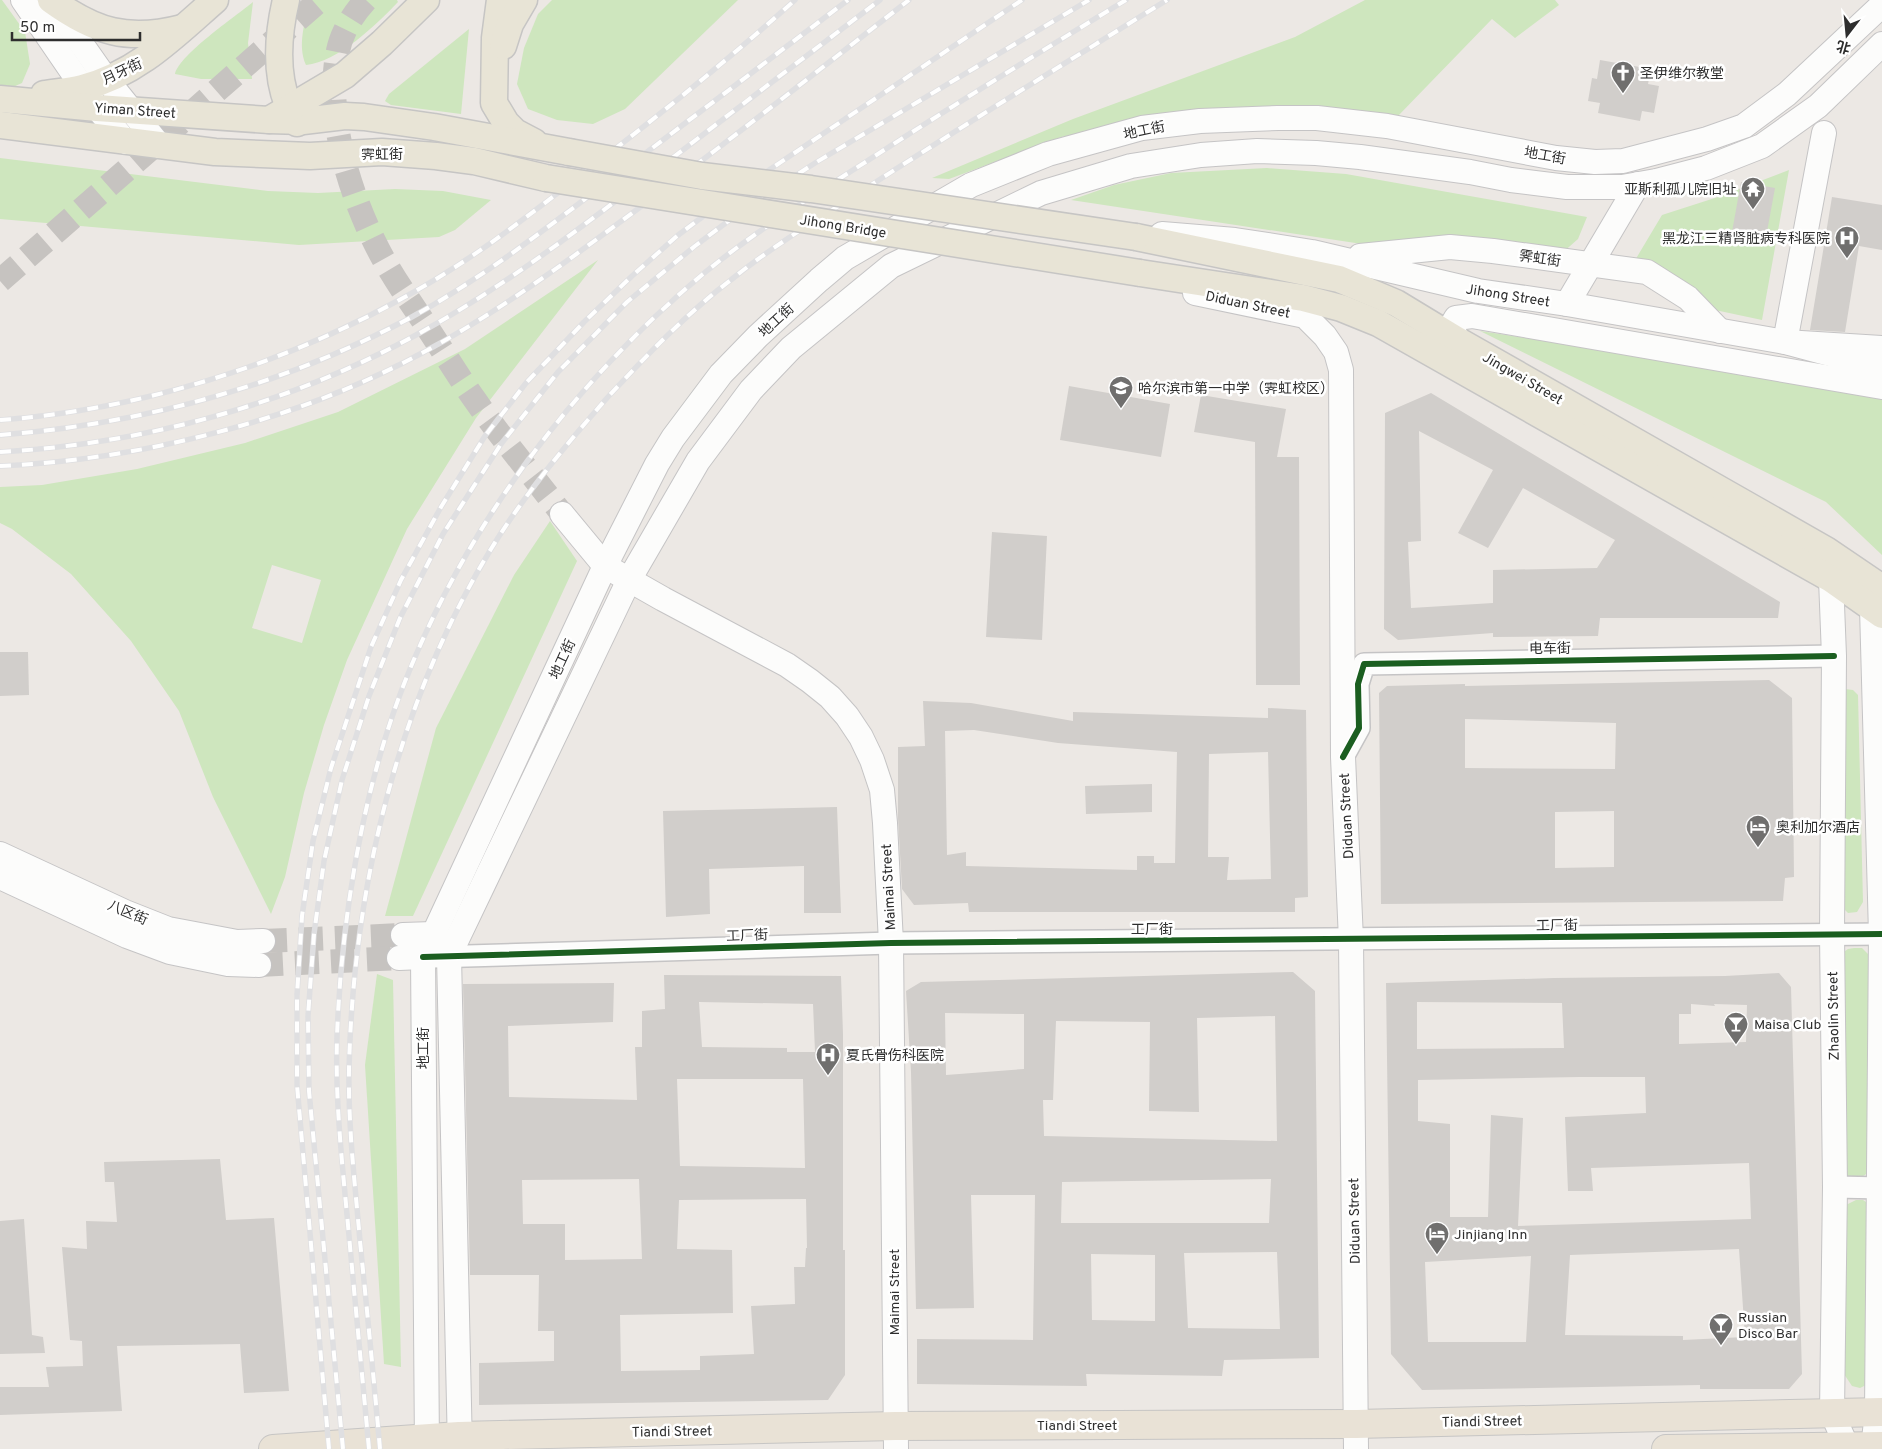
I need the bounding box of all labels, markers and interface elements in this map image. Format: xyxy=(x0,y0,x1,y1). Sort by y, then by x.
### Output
scale bar xyxy=(12,10,140,42)
north arrow xyxy=(1822,10,1872,60)
text: 50 m xyxy=(20,19,55,38)
text: 北 xyxy=(1835,36,1853,56)
street label: 月牙街 xyxy=(100,56,145,89)
church icon: 圣·伊维尔教堂 xyxy=(1610,60,1636,94)
place label: 圣·伊维尔教堂 xyxy=(1640,66,1724,83)
street label: Yiman Street xyxy=(94,100,176,123)
street label: 地工街 xyxy=(1122,119,1167,144)
street label: 地工街 xyxy=(1523,144,1567,168)
street label: 霁虹街 xyxy=(361,147,403,164)
temple icon: 亚斯利孤儿院旧址 xyxy=(1740,176,1766,210)
place label: 亚斯利孤儿院旧址 xyxy=(1624,182,1736,199)
street label: Jihong Bridge xyxy=(798,212,887,243)
hospital icon: 黑龙江三精肾脏病专科医院 xyxy=(1834,225,1860,259)
place label: 黑龙江三精肾脏病专科医院 xyxy=(1662,230,1830,248)
street label: 霁虹街 xyxy=(1518,248,1562,271)
street label: Jihong Street xyxy=(1465,281,1551,312)
street label: Diduan Street xyxy=(1204,288,1292,323)
street label: 地工街 xyxy=(756,301,798,342)
street label: Jingwei Street xyxy=(1479,349,1565,409)
school or university icon: 哈尔滨市第一中学（霁虹校区） xyxy=(1108,375,1134,409)
place label: 哈尔滨市第一中学（霁虹校区） xyxy=(1138,380,1334,398)
street label: 地工街 xyxy=(547,637,580,682)
street label: 电车街 xyxy=(1529,640,1571,658)
street label: Diduan Street xyxy=(1337,772,1358,859)
hotel icon: 奥利加尔酒店 xyxy=(1745,814,1771,848)
place label: 奥利加尔酒店 xyxy=(1776,819,1860,837)
street label: Maimai Street xyxy=(879,843,900,931)
street label: 八区街 xyxy=(105,897,150,929)
street label: 工厂街 xyxy=(1536,918,1578,935)
street label: 工厂街 xyxy=(1131,922,1173,939)
street label: 工厂街 xyxy=(726,927,768,946)
street label: Zhaolin Street xyxy=(1825,971,1844,1061)
bar icon: Maisa Club xyxy=(1723,1011,1749,1045)
place label: Maisa Club xyxy=(1754,1017,1821,1034)
street label: 地工街 xyxy=(416,1027,433,1069)
hospital icon: 夏氏骨伤科医院 xyxy=(815,1042,841,1076)
place label: 夏氏骨伤科医院 xyxy=(846,1048,944,1065)
street label: Diduan Street xyxy=(1346,1178,1365,1264)
hotel icon: Jinjiang Inn xyxy=(1424,1221,1450,1255)
place label: Jinjiang Inn xyxy=(1454,1227,1527,1244)
street label: Maimai Street xyxy=(887,1249,904,1335)
place label: Russian Disco Bar xyxy=(1738,1310,1799,1343)
bar icon: Russian Disco Bar xyxy=(1708,1312,1734,1346)
street label: Tiandi Street xyxy=(1442,1413,1522,1432)
street label: Tiandi Street xyxy=(1037,1418,1117,1435)
street label: Tiandi Street xyxy=(632,1423,712,1442)

